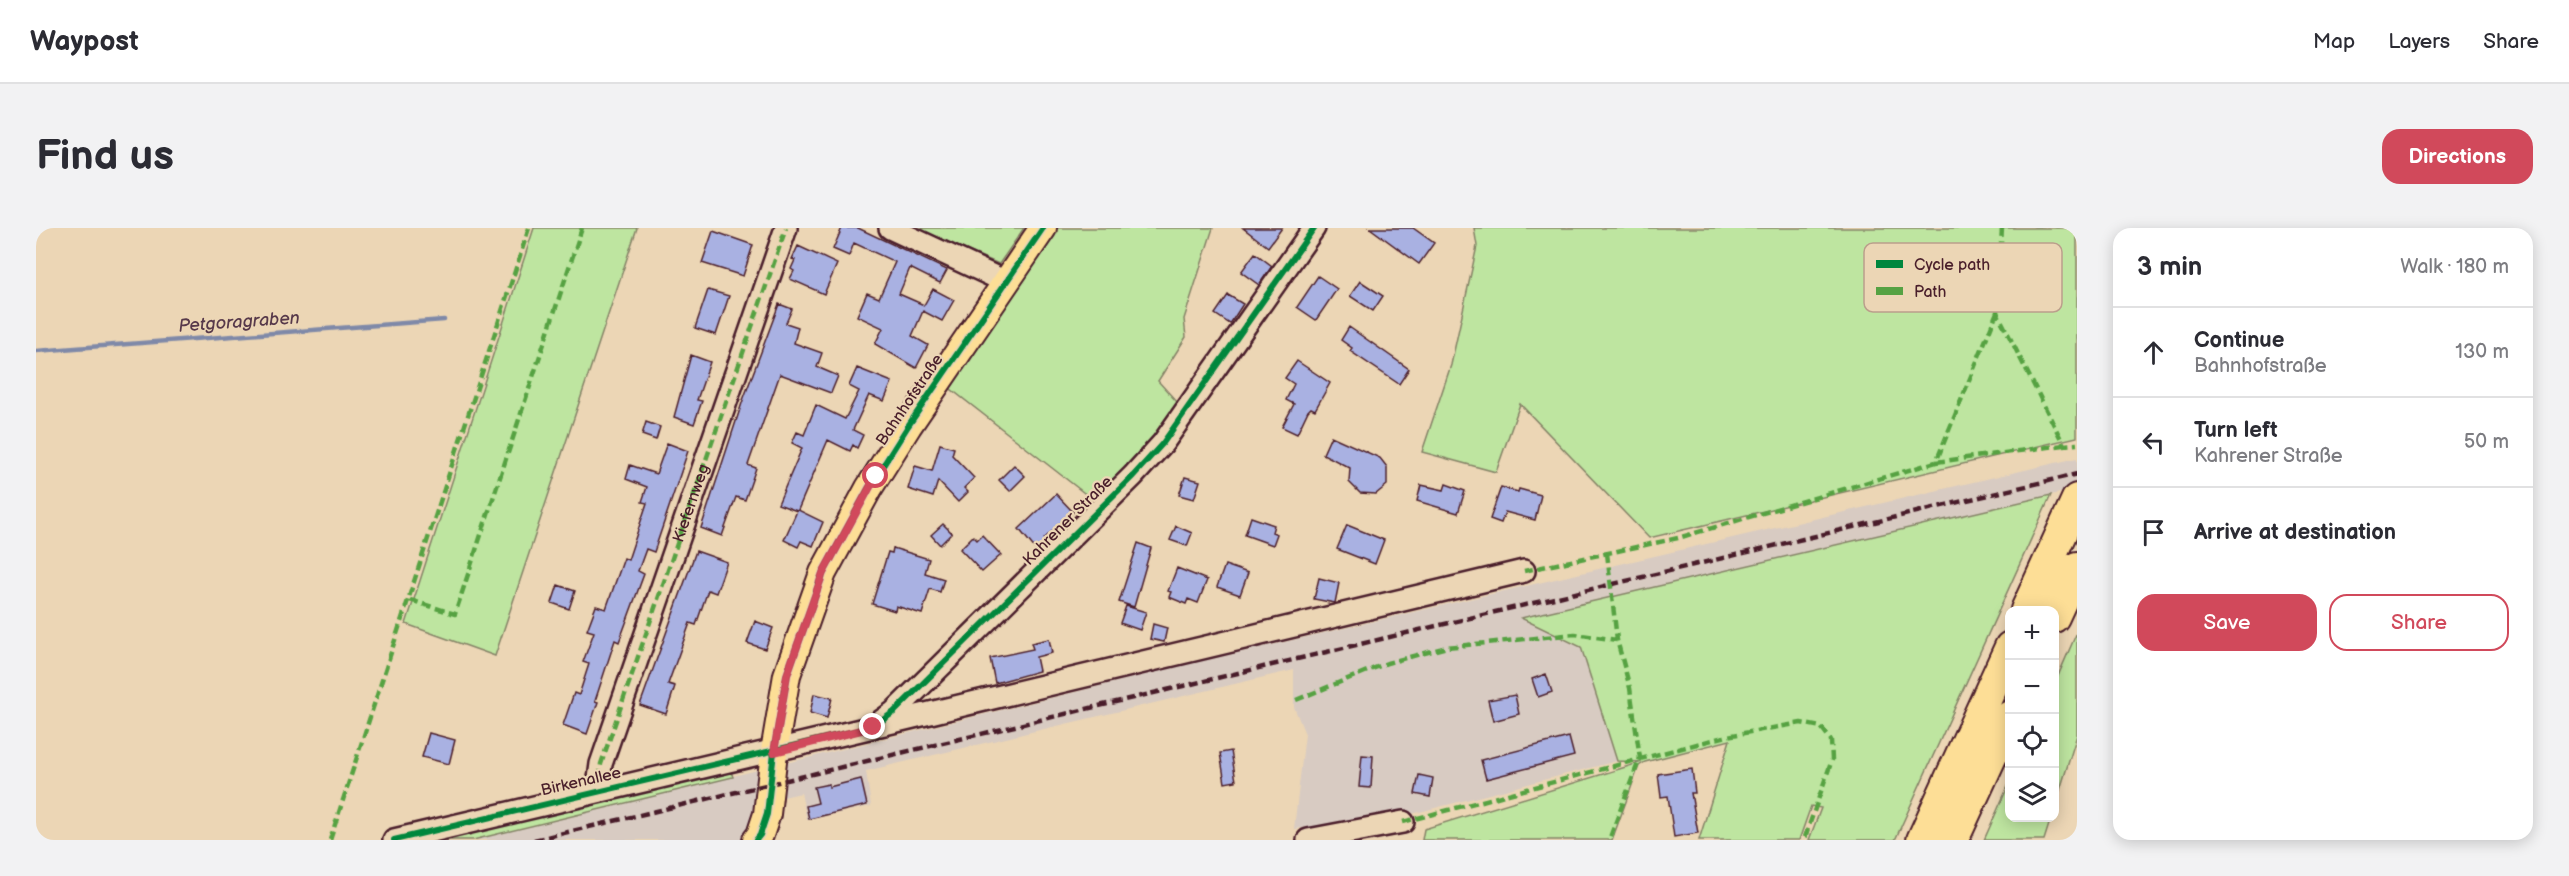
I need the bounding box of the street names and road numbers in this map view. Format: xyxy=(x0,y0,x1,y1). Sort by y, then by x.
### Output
street label: Bahnhofstraße xyxy=(872,350,948,449)
street label: Kiefernweg xyxy=(669,462,713,545)
street label: Kahrener Straße xyxy=(1019,472,1117,570)
street label: Birkenallee xyxy=(539,763,623,800)

